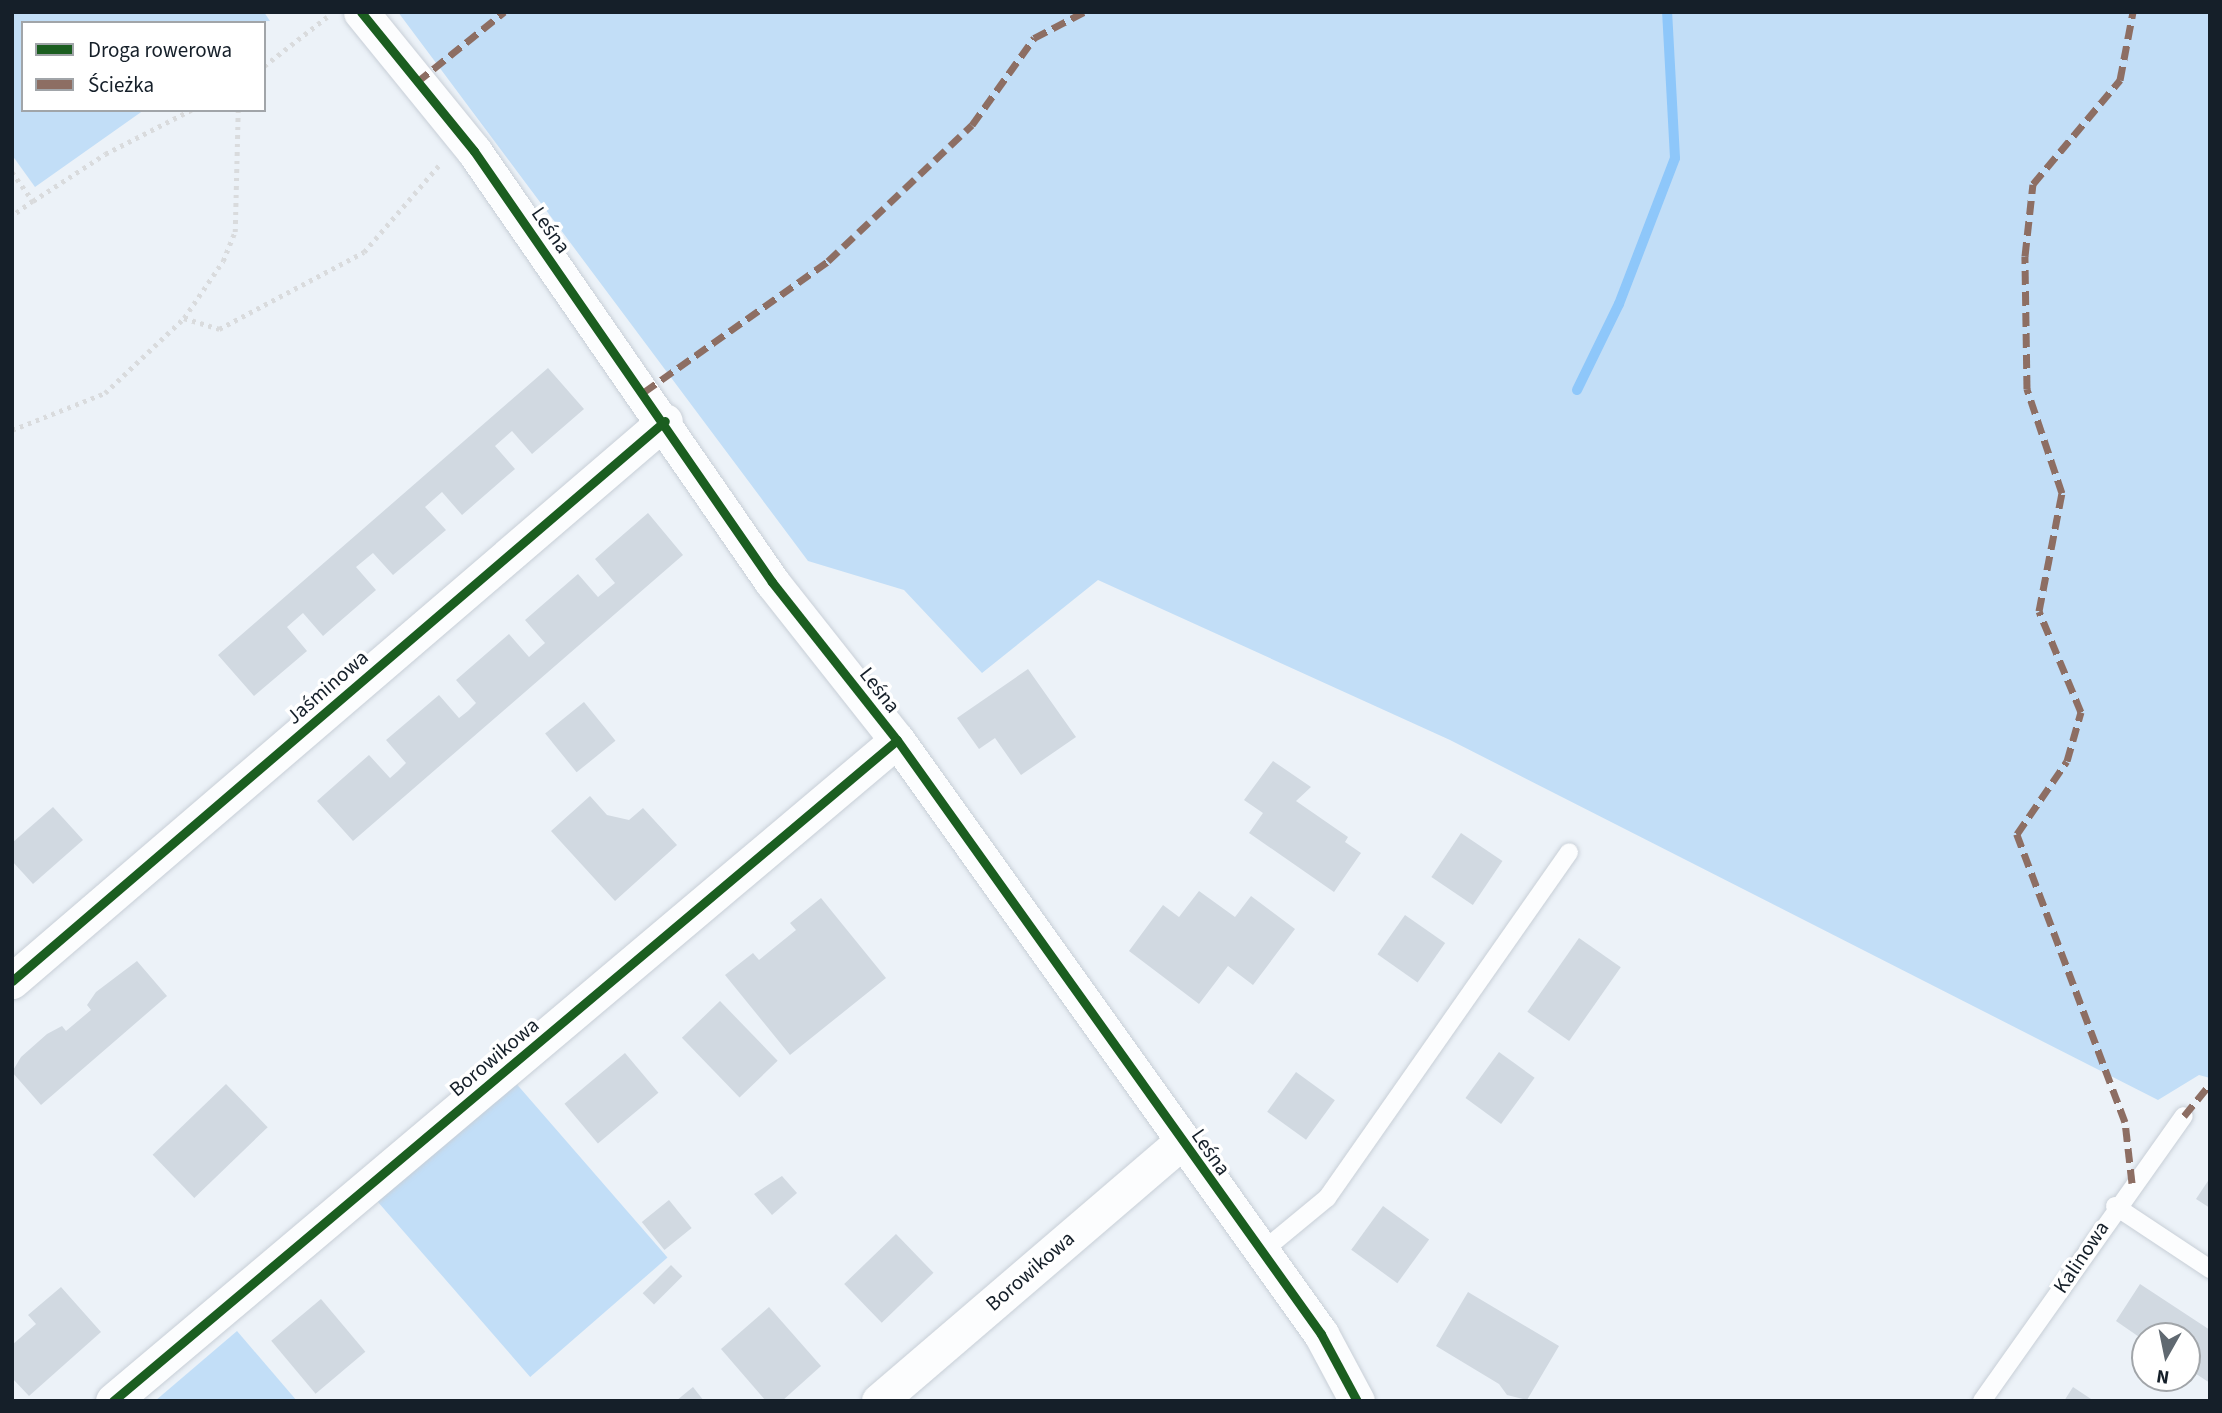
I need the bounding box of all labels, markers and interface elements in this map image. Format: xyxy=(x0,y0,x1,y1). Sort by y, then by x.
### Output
legend xyxy=(21,21,266,112)
text: Droga rowerowa xyxy=(88,35,232,65)
text: Ścieżka xyxy=(88,70,154,100)
street label: Leśna xyxy=(526,202,576,258)
street label: Jaśminowa xyxy=(281,645,373,729)
street label: Leśna xyxy=(854,662,906,718)
street label: Borowikowa xyxy=(444,1012,544,1102)
street label: Leśna xyxy=(1186,1124,1236,1180)
street label: Kalinowa xyxy=(2048,1216,2114,1298)
street label: Borowikowa xyxy=(981,1226,1079,1316)
north arrow xyxy=(2131,1322,2201,1392)
text: N xyxy=(2155,1362,2171,1391)

